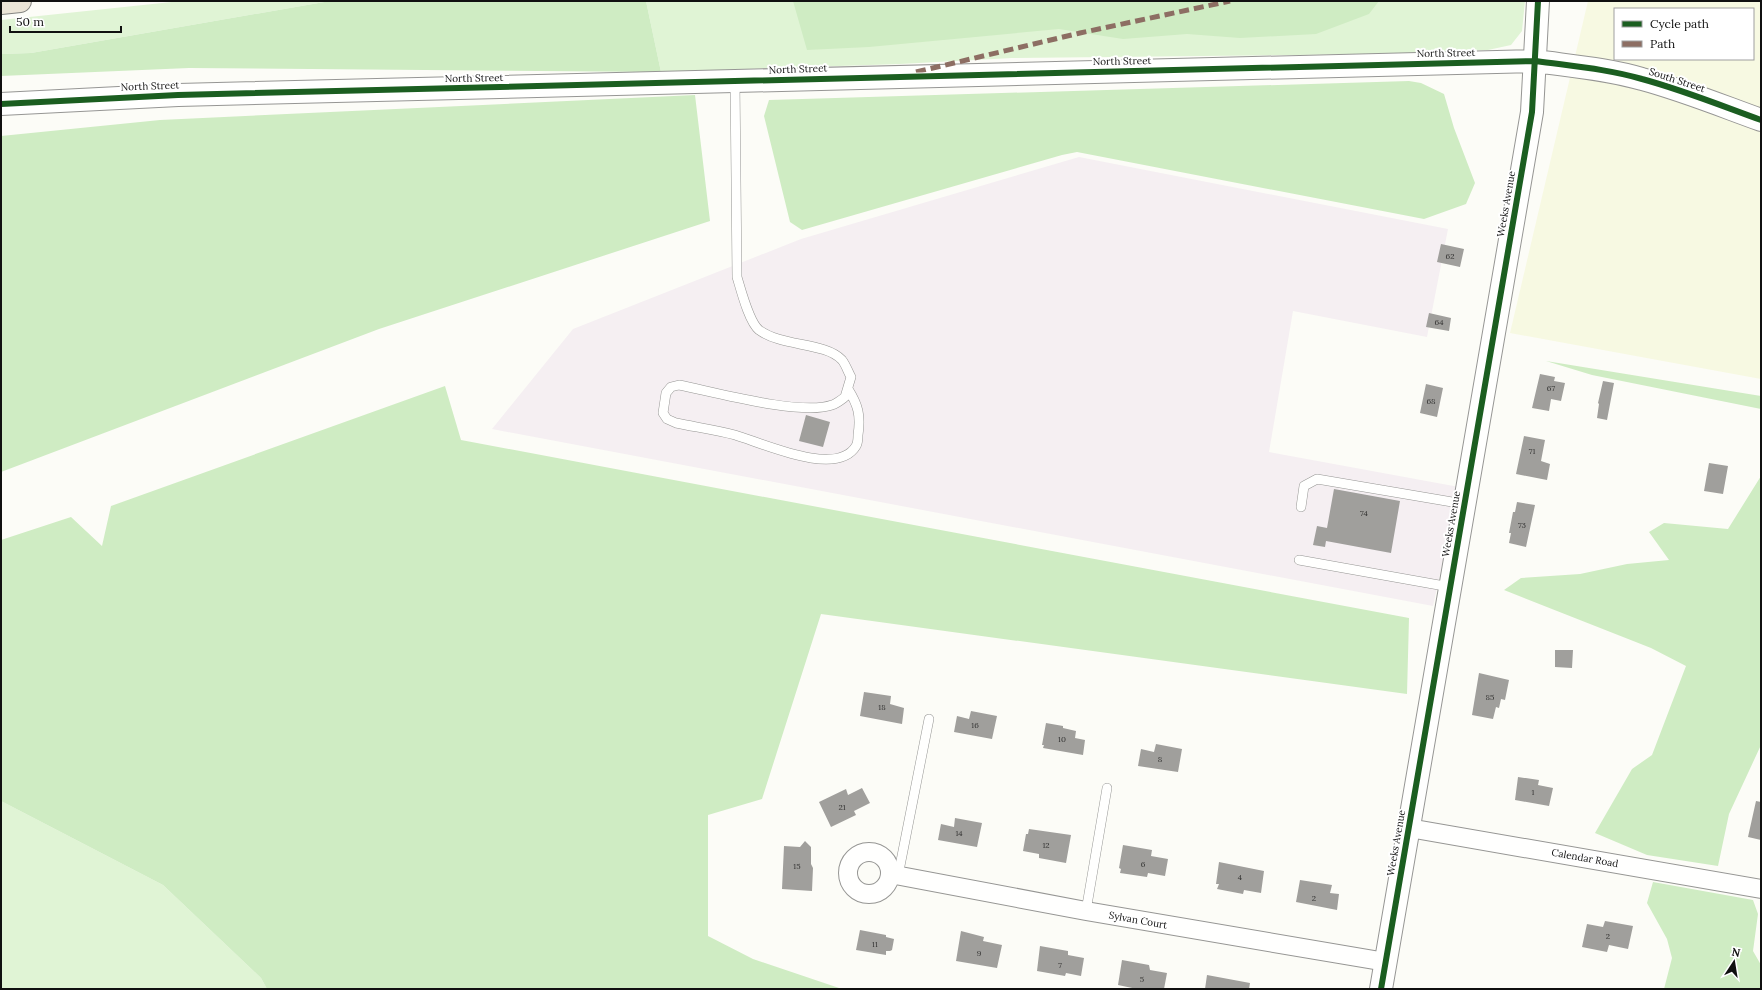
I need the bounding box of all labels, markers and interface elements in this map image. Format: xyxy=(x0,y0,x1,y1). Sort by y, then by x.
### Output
scale bar xyxy=(10,8,121,34)
legend xyxy=(1614,8,1754,60)
text: 50 m xyxy=(16,14,44,29)
text: Cycle path xyxy=(1650,16,1709,31)
text: Path xyxy=(1650,36,1675,51)
street label: North Street xyxy=(1417,46,1476,60)
street label: North Street xyxy=(1093,54,1152,68)
street label: North Street xyxy=(768,61,828,77)
street label: South Street xyxy=(1647,65,1707,95)
street label: North Street xyxy=(445,71,504,85)
street label: North Street xyxy=(120,78,180,94)
street label: Weeks Avenue xyxy=(1494,169,1518,238)
house number: 62 xyxy=(1446,251,1454,261)
house number: 64 xyxy=(1435,317,1444,327)
house number: 67 xyxy=(1547,383,1555,393)
house number: 68 xyxy=(1426,396,1436,406)
house number: 71 xyxy=(1529,446,1535,456)
street label: Weeks Avenue xyxy=(1439,489,1463,558)
house number: 74 xyxy=(1360,508,1369,518)
house number: 73 xyxy=(1518,520,1527,530)
house number: 85 xyxy=(1486,692,1494,702)
house number: 18 xyxy=(878,702,886,712)
house number: 16 xyxy=(971,720,979,730)
house number: 10 xyxy=(1058,734,1066,744)
house number: 8 xyxy=(1158,754,1163,764)
house number: 1 xyxy=(1532,787,1535,797)
house number: 21 xyxy=(838,802,846,812)
street label: Weeks Avenue xyxy=(1384,808,1408,877)
house number: 14 xyxy=(955,828,963,838)
house number: 12 xyxy=(1042,840,1050,850)
street label: Calendar Road xyxy=(1551,846,1619,870)
house number: 6 xyxy=(1141,859,1146,869)
house number: 15 xyxy=(793,861,801,871)
house number: 4 xyxy=(1238,872,1243,882)
house number: 2 xyxy=(1312,893,1316,903)
street label: Sylvan Court xyxy=(1108,908,1169,932)
house number: 2 xyxy=(1606,931,1610,941)
house number: 11 xyxy=(872,939,878,949)
north arrow xyxy=(1714,942,1754,982)
text: N xyxy=(1730,944,1742,960)
house number: 9 xyxy=(977,948,982,958)
house number: 7 xyxy=(1058,960,1062,970)
house number: 5 xyxy=(1140,974,1144,984)

